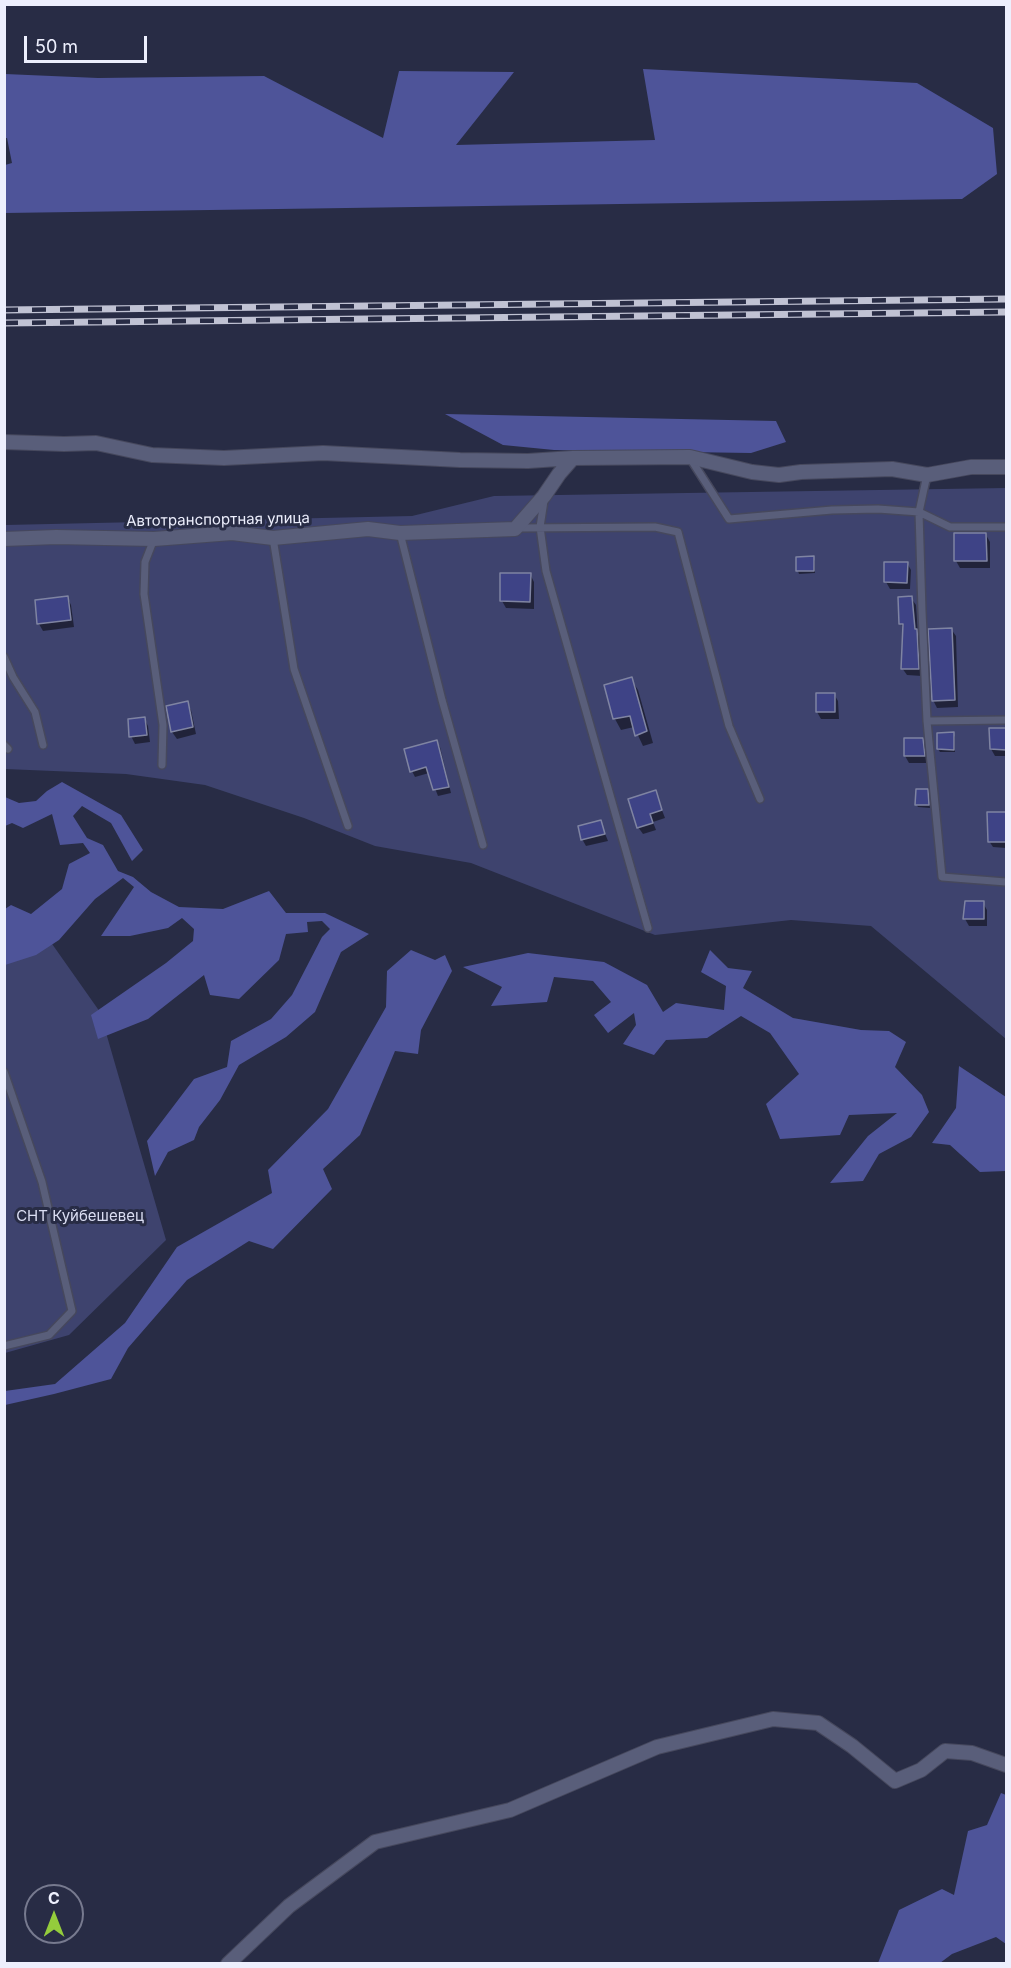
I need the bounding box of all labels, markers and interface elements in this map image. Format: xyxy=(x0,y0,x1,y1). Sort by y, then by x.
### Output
scale bar xyxy=(27,24,150,62)
text: 50 m xyxy=(35,36,78,57)
street label: Автотранспортная улица xyxy=(126,509,310,531)
park label: СНТ Куйбешевец xyxy=(16,1207,144,1225)
north arrow xyxy=(24,1884,84,1944)
text: С xyxy=(48,1888,60,1908)

